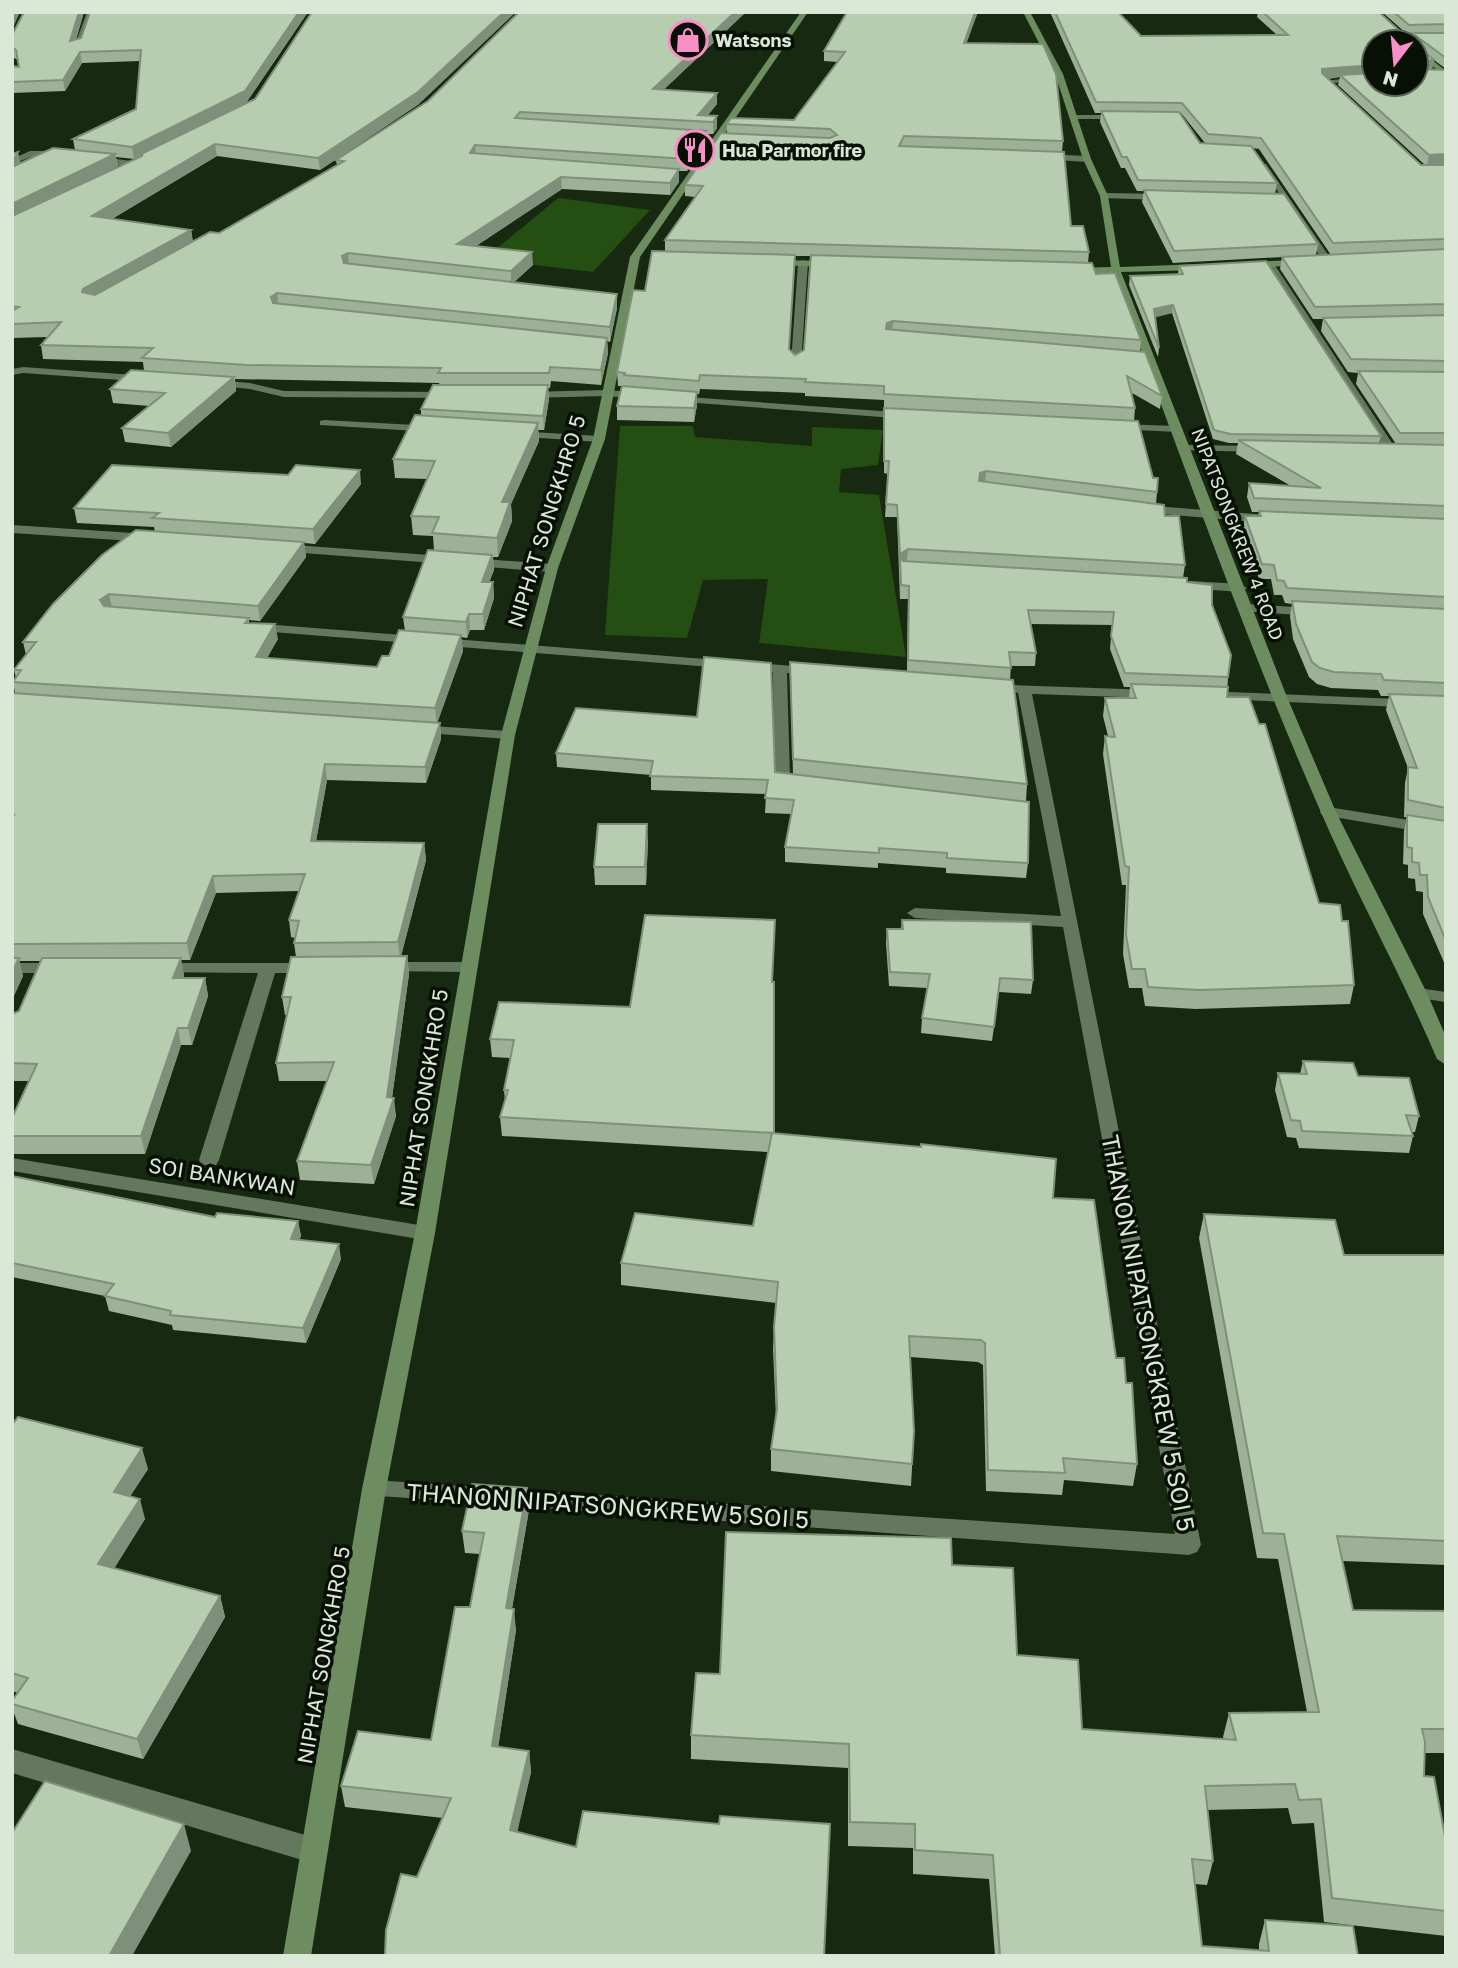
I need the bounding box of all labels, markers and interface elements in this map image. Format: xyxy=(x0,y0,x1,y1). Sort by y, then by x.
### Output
shop icon: Watsons xyxy=(667,19,709,61)
north arrow xyxy=(1360,28,1430,98)
place label: Watsons xyxy=(715,29,792,51)
text: N xyxy=(1380,67,1400,93)
restaurant icon: Hua Par mor fire xyxy=(674,129,716,171)
place label: Hua Par mor fire xyxy=(722,139,862,161)
street label: NIPHAT SONGKHRO 5 xyxy=(501,412,591,630)
street label: NIPATSONGKREW 4 ROAD xyxy=(1187,425,1289,643)
street label: NIPHAT SONGKHRO 5 xyxy=(393,987,453,1209)
street label: THANON NIPATSONGKREW 5 SOI 5 xyxy=(1096,1132,1202,1534)
street label: SOI BANKWAN xyxy=(147,1152,297,1200)
street label: THANON NIPATSONGKREW 5 SOI 5 xyxy=(406,1476,810,1534)
street label: NIPHAT SONGKHRO 5 xyxy=(291,1544,355,1766)

